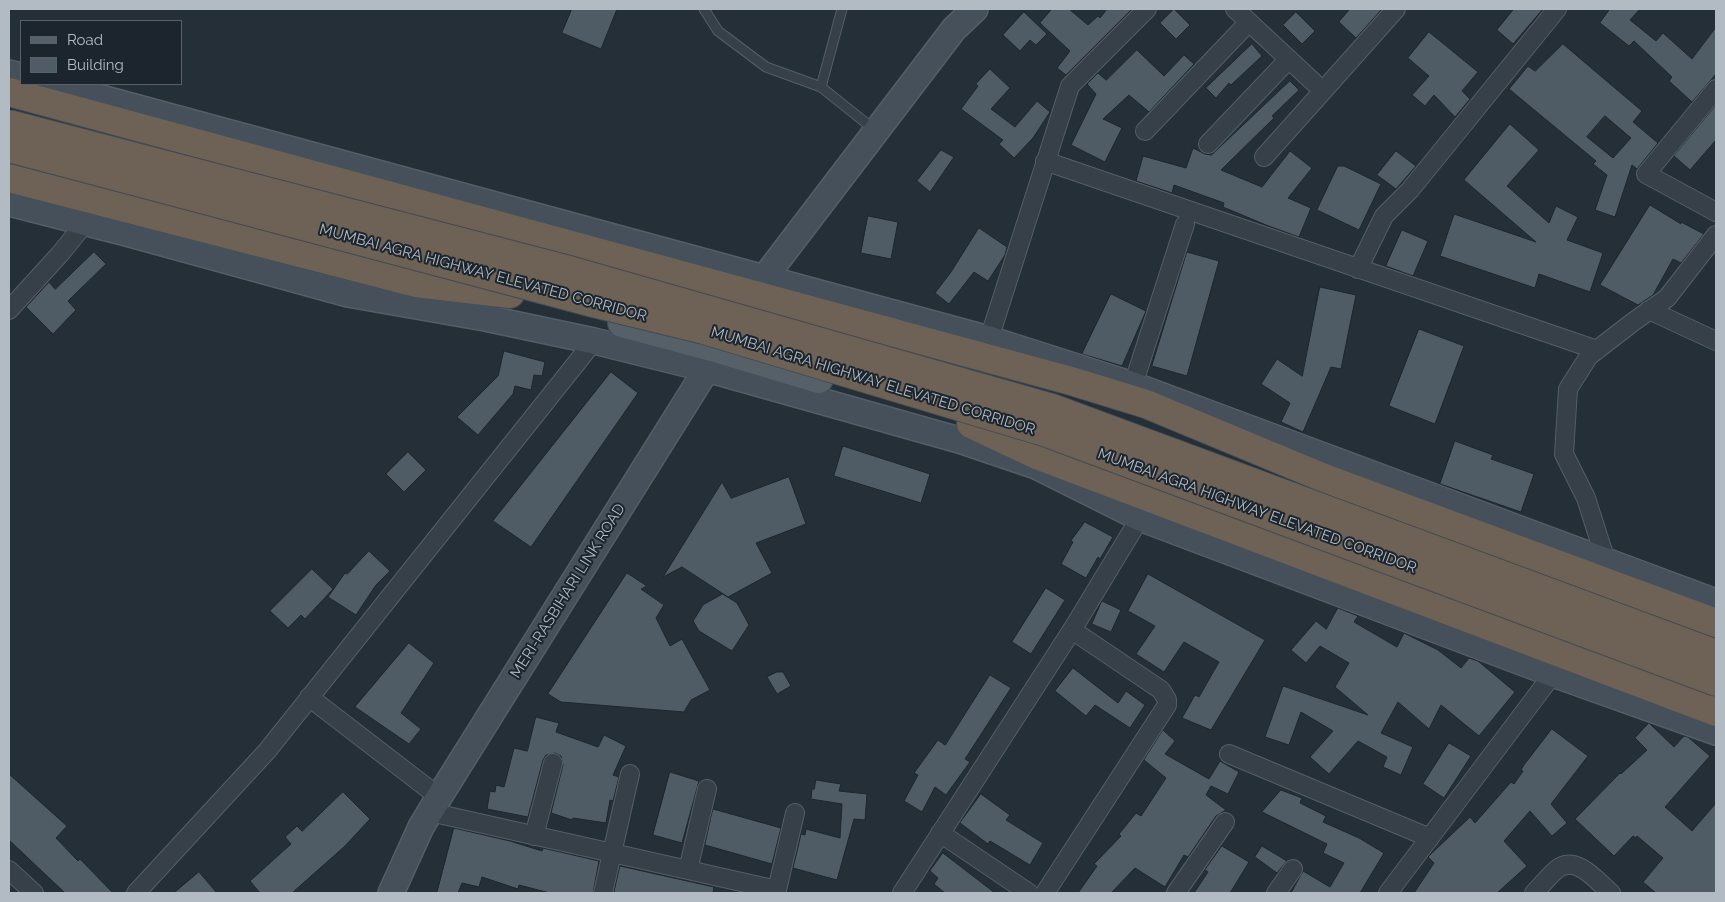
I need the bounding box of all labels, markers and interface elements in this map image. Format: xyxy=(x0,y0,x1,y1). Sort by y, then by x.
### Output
legend xyxy=(20,20,182,85)
text: Road xyxy=(67,31,103,49)
text: Building xyxy=(67,56,124,74)
street label: MUMBAI AGRA HIGHWAY ELEVATED CORRIDOR xyxy=(317,221,649,325)
street label: MUMBAI AGRA HIGHWAY ELEVATED CORRIDOR xyxy=(709,323,1037,439)
street label: MUMBAI AGRA HIGHWAY ELEVATED CORRIDOR xyxy=(1095,445,1419,577)
street label: MERI-RASBIHARI LINK ROAD xyxy=(507,500,629,682)

